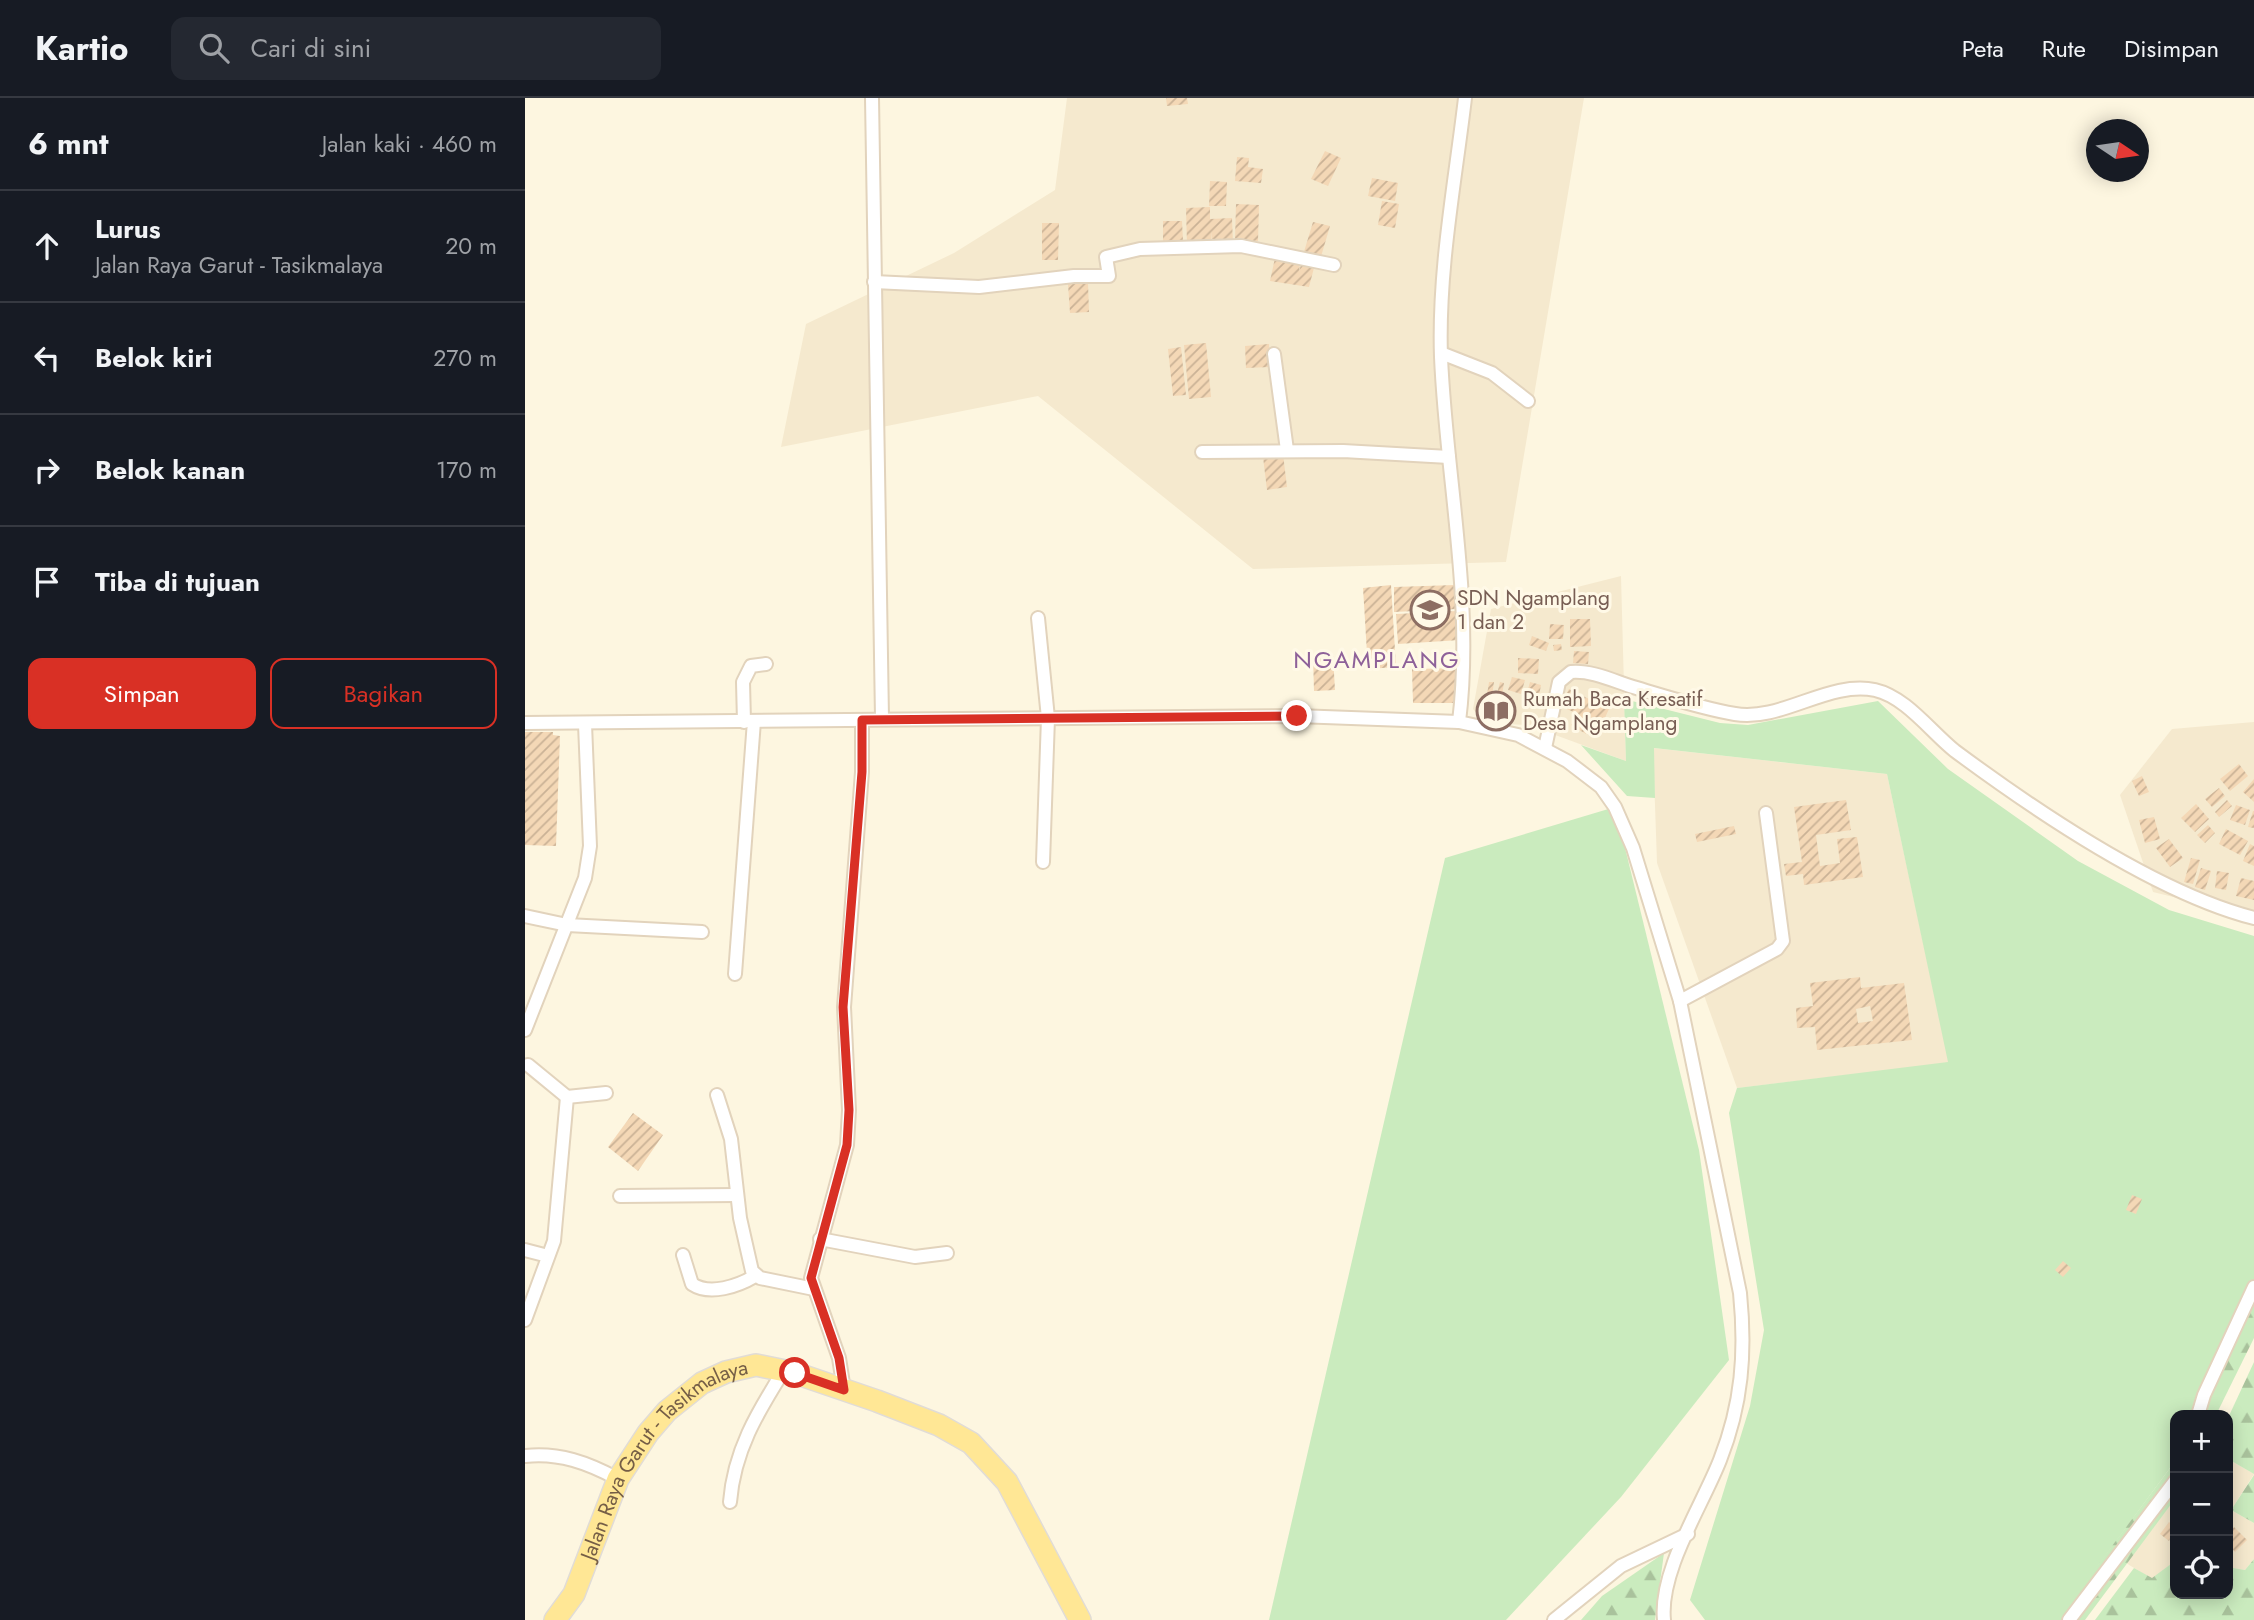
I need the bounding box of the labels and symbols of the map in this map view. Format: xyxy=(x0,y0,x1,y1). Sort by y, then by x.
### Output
north arrow xyxy=(2086,119,2149,182)
place label: SDN Ngamplang 1 dan 2 xyxy=(1457,583,1610,637)
school or university icon: SDN Ngamplang 1 dan 2 xyxy=(1409,589,1451,631)
district label: NGAMPLANG xyxy=(1293,642,1461,677)
place label: Rumah Baca Kresatif Desa Ngamplang xyxy=(1523,684,1703,738)
library icon: Rumah Baca Kresatif Desa Ngamplang xyxy=(1475,690,1517,732)
route end xyxy=(1281,700,1312,731)
street label: Jalan Raya Garut - Tasikmalaya xyxy=(572,1352,751,1567)
route start xyxy=(779,1357,810,1388)

